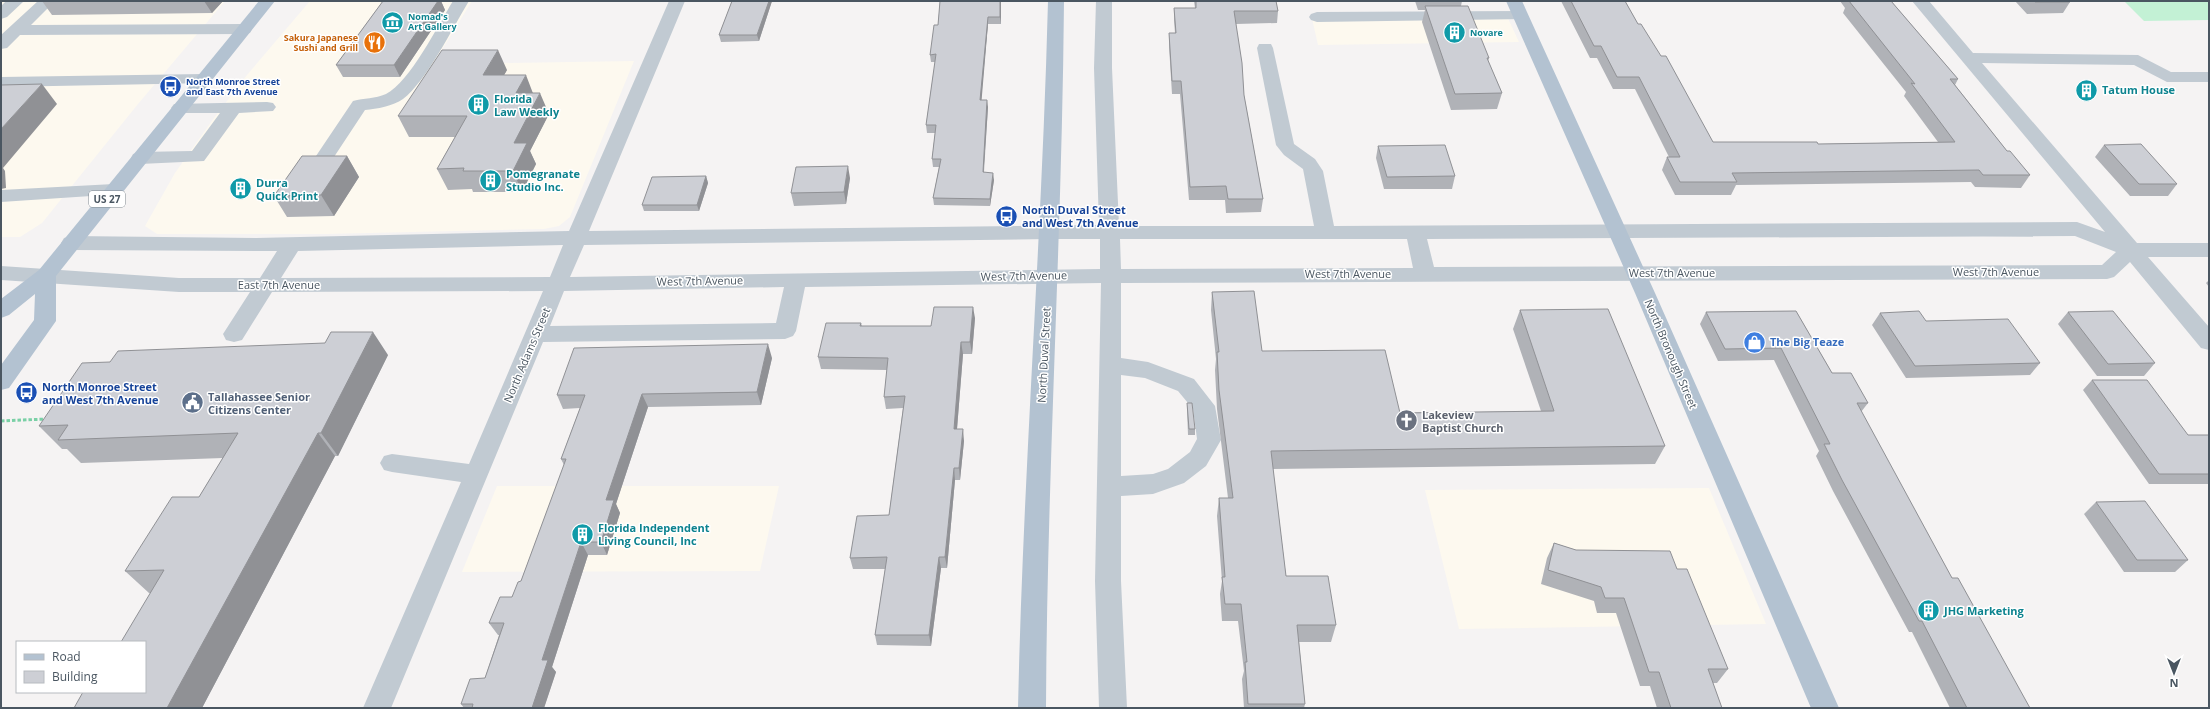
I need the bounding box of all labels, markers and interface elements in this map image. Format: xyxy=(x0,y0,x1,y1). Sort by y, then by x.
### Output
museum icon: Nomad's Art Gallery xyxy=(379,9,405,35)
place label: Nomad's Art Gallery xyxy=(408,10,457,33)
building icon: Novare xyxy=(1442,20,1468,46)
place label: Novare xyxy=(1470,26,1503,39)
restaurant icon: Sakura Japanese Sushi and Grill xyxy=(361,30,387,56)
place label: Sakura Japanese Sushi and Grill xyxy=(284,31,358,54)
bus stop icon: North Monroe Street and East 7th Avenue xyxy=(157,74,183,100)
place label: North Monroe Street and East 7th Avenue xyxy=(186,75,280,98)
building icon: Tatum House xyxy=(2074,77,2100,103)
place label: Tatum House xyxy=(2102,82,2176,97)
place label: Florida Law Weekly xyxy=(494,91,560,119)
building icon: Florida Law Weekly xyxy=(466,92,492,118)
place label: Pomegranate Studio Inc. xyxy=(506,166,581,194)
building icon: Pomegranate Studio Inc. xyxy=(478,167,504,193)
place label: Durra Quick Print xyxy=(256,175,318,203)
building icon: Durra Quick Print xyxy=(227,176,253,202)
road number: US 27 xyxy=(89,191,125,207)
place label: North Duval Street and West 7th Avenue xyxy=(1022,202,1139,230)
bus stop icon: North Duval Street and West 7th Avenue xyxy=(993,203,1019,229)
street label: West 7th Avenue xyxy=(1953,264,2039,279)
street label: West 7th Avenue xyxy=(1629,265,1715,280)
street label: West 7th Avenue xyxy=(1305,266,1391,281)
street label: West 7th Avenue xyxy=(981,267,1067,284)
street label: West 7th Avenue xyxy=(657,272,743,289)
street label: East 7th Avenue xyxy=(238,277,320,292)
street label: North Bronough Street xyxy=(1642,297,1701,411)
street label: North Adams Street xyxy=(500,305,553,405)
street label: North Duval Street xyxy=(1034,307,1053,403)
shop icon: The Big Teaze xyxy=(1741,329,1767,355)
place label: The Big Teaze xyxy=(1770,334,1845,349)
place label: North Monroe Street and West 7th Avenue xyxy=(42,379,159,407)
bus stop icon: North Monroe Street and West 7th Avenue xyxy=(14,380,40,406)
place label: Tallahassee Senior Citizens Center xyxy=(208,389,310,417)
public building icon: Tallahassee Senior Citizens Center xyxy=(179,390,205,416)
place label: Lakeview Baptist Church xyxy=(1422,407,1504,435)
church icon: Lakeview Baptist Church xyxy=(1394,408,1420,434)
place label: Florida Independent Living Council, Inc xyxy=(598,520,710,548)
building icon: Florida Independent Living Council, Inc xyxy=(569,521,595,547)
building icon: JHG Marketing xyxy=(1915,598,1941,624)
place label: JHG Marketing xyxy=(1943,603,2025,618)
legend xyxy=(16,641,146,693)
text: Road xyxy=(52,648,81,665)
north arrow xyxy=(2154,653,2194,693)
text: Building xyxy=(52,668,98,685)
text: N xyxy=(2170,676,2178,691)

